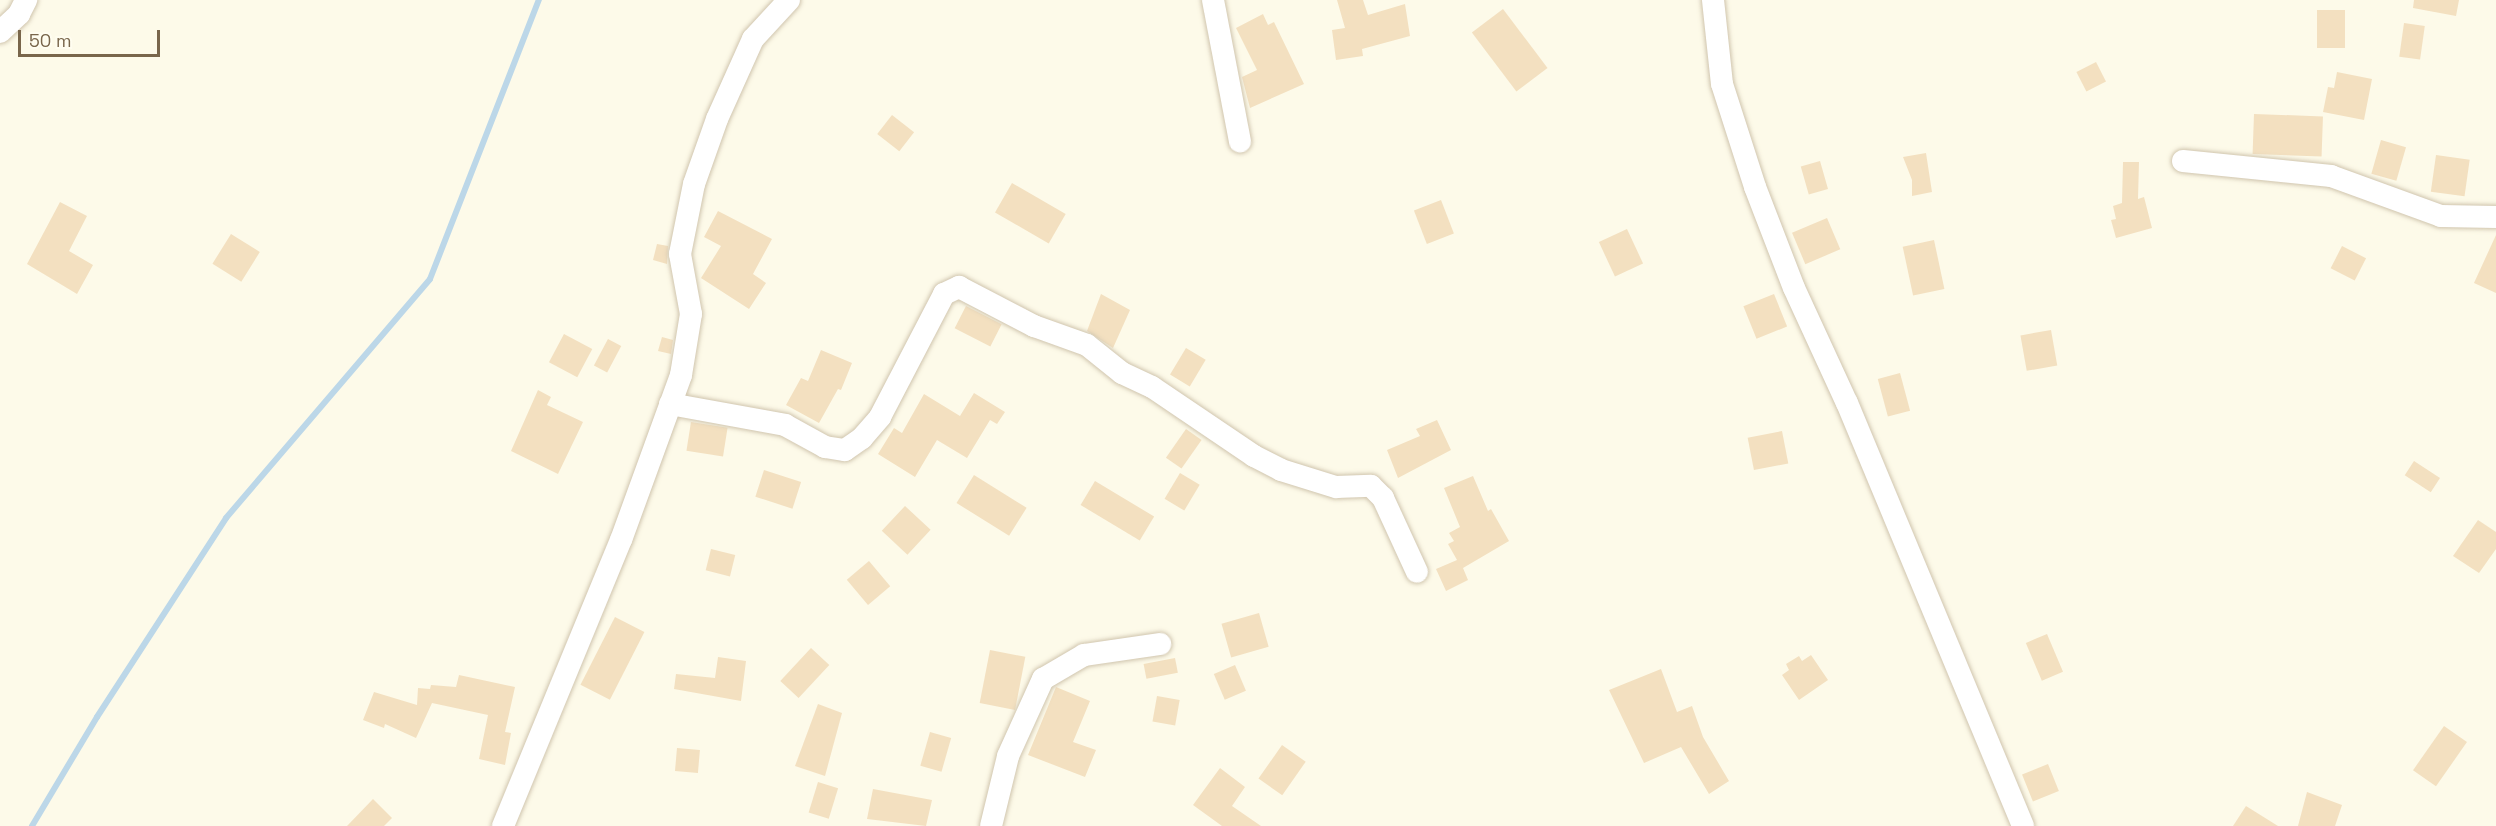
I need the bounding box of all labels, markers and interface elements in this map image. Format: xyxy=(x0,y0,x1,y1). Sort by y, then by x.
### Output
scale bar xyxy=(21,18,164,56)
text: 50 m xyxy=(29,29,71,52)

